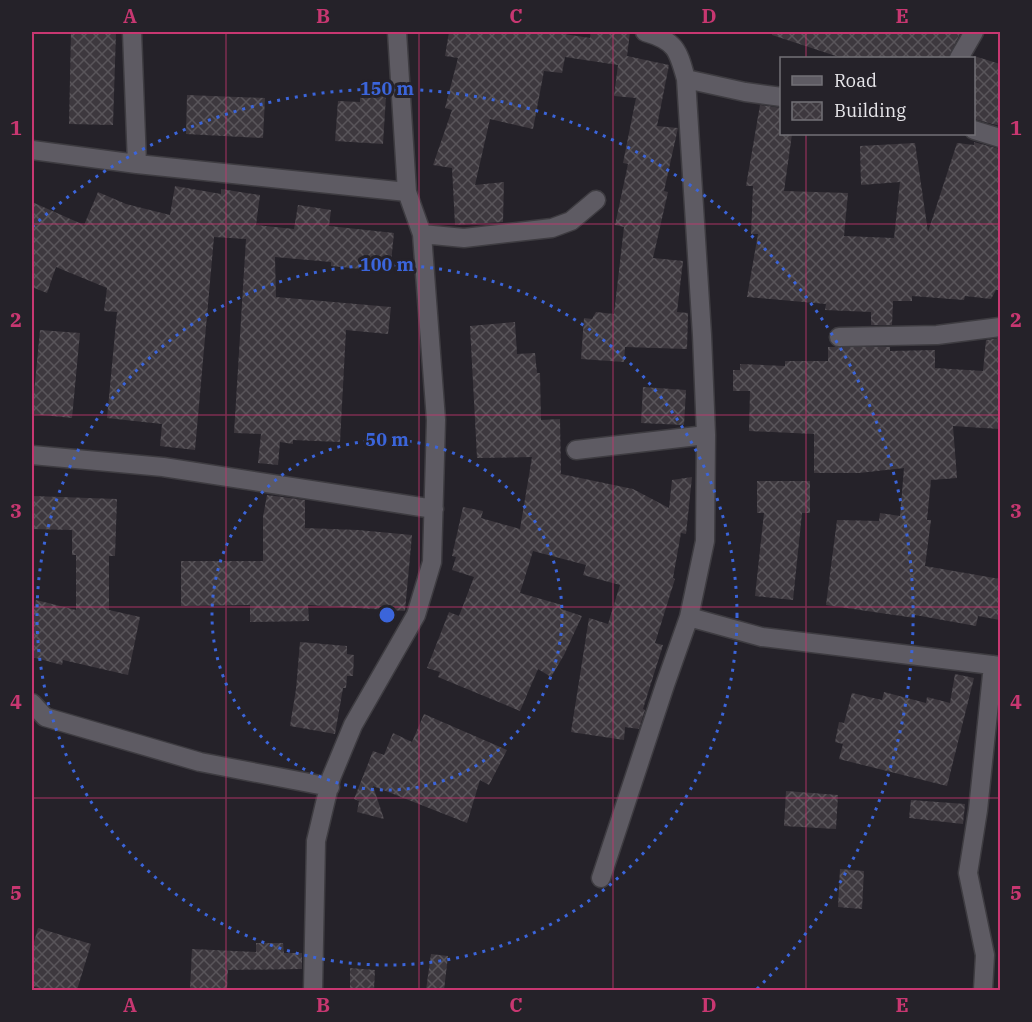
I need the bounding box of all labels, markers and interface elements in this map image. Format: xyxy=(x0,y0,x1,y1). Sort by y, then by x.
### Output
text: A xyxy=(123,2,137,29)
text: B xyxy=(316,2,330,29)
text: C xyxy=(509,2,523,29)
text: D xyxy=(701,2,717,29)
text: E xyxy=(895,2,909,29)
legend xyxy=(780,57,975,135)
text: Road xyxy=(834,69,877,92)
text: 150 m xyxy=(360,77,415,100)
text: Building xyxy=(834,99,906,122)
text: 1 xyxy=(10,114,22,141)
text: 1 xyxy=(1010,114,1022,141)
text: 100 m xyxy=(360,253,415,276)
text: 2 xyxy=(10,306,22,333)
text: 2 xyxy=(1010,306,1022,333)
text: 50 m xyxy=(365,428,409,451)
text: 3 xyxy=(10,497,22,524)
text: 3 xyxy=(1010,497,1022,524)
centre of rings xyxy=(377,605,397,625)
text: 4 xyxy=(10,688,22,715)
text: 4 xyxy=(1010,688,1022,715)
text: 5 xyxy=(10,879,22,906)
text: 5 xyxy=(1010,879,1022,906)
text: A xyxy=(123,991,137,1018)
text: B xyxy=(316,991,330,1018)
text: C xyxy=(509,991,523,1018)
text: D xyxy=(701,991,717,1018)
text: E xyxy=(895,991,909,1018)

